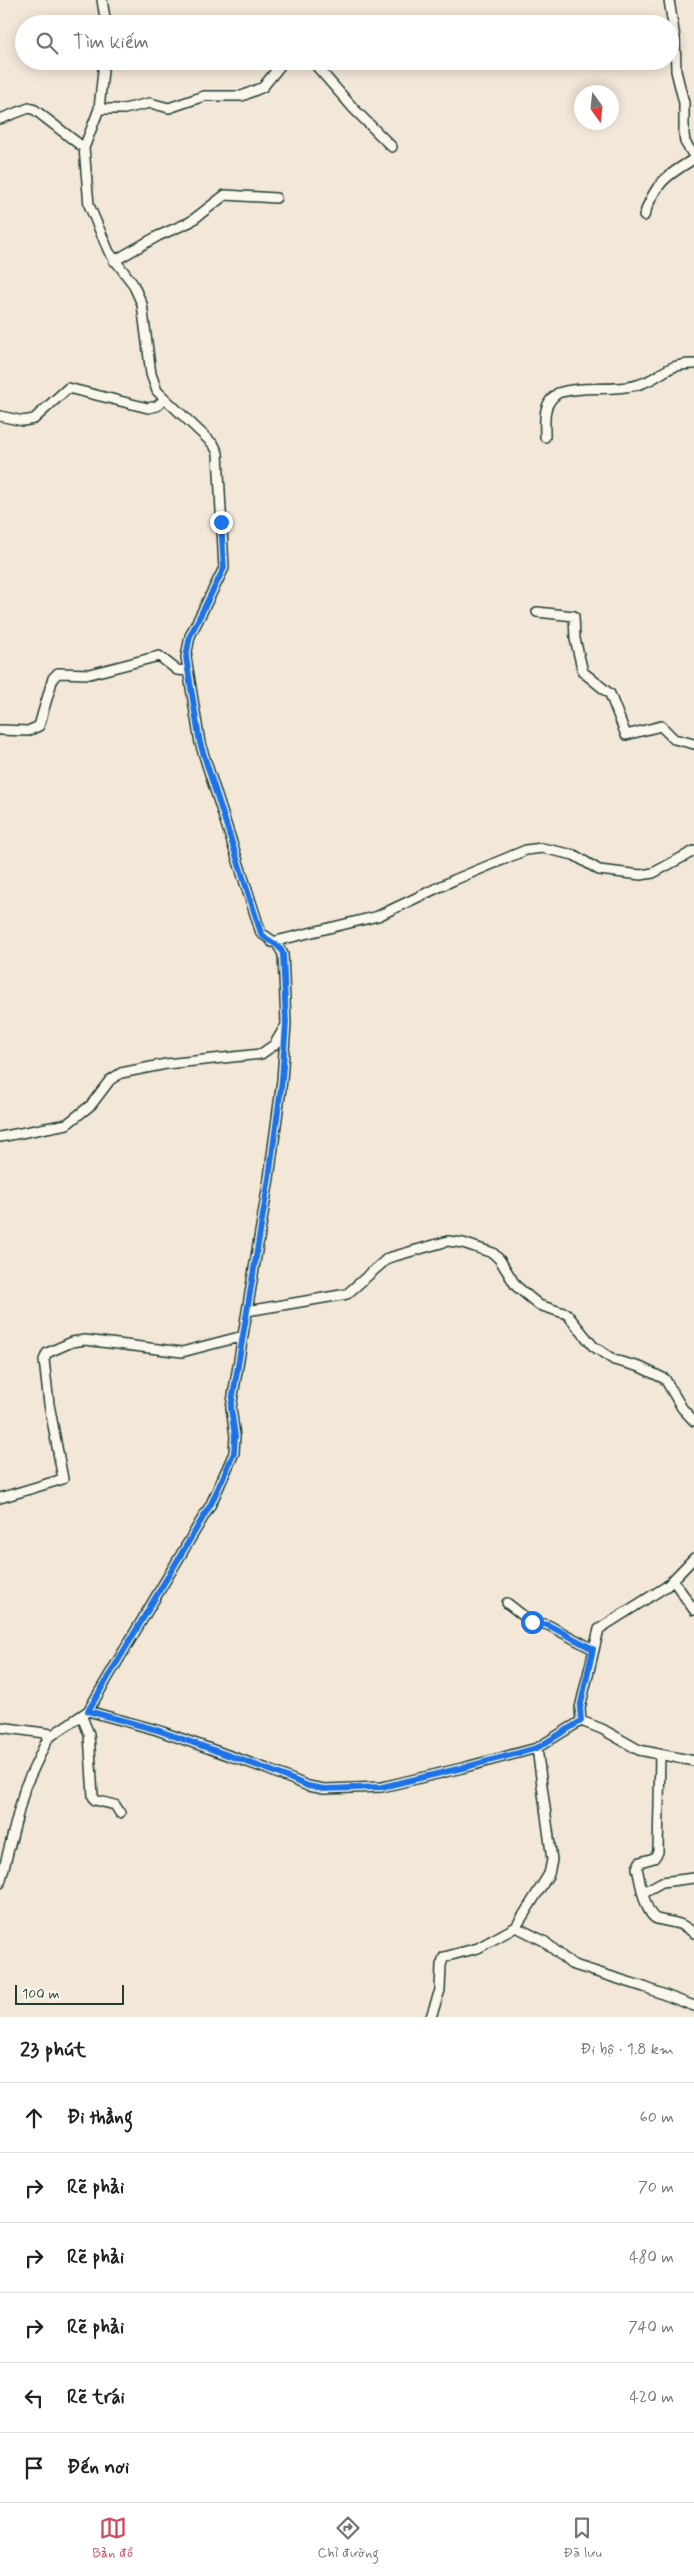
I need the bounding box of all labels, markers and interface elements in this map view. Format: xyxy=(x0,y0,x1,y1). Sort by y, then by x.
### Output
search box xyxy=(15,15,679,70)
icon: search xyxy=(33,29,61,57)
text: Tìm kiếm xyxy=(73,30,149,55)
north arrow xyxy=(574,85,619,130)
route end xyxy=(210,511,233,534)
route start xyxy=(521,1611,544,1634)
scale bar xyxy=(15,1982,124,2005)
text: 100 m xyxy=(22,1985,60,2003)
text: 23 phút xyxy=(20,2036,86,2064)
text: Đi bộ · 1.8 km xyxy=(580,2039,674,2060)
icon: ahead xyxy=(20,2104,48,2132)
text: Đi thẳng xyxy=(67,2105,133,2130)
text: 60 m xyxy=(640,2107,674,2128)
icon: right xyxy=(20,2174,48,2202)
text: Rẽ phải xyxy=(67,2175,124,2200)
text: 70 m xyxy=(638,2177,674,2198)
icon: right xyxy=(20,2244,48,2272)
text: Rẽ phải xyxy=(67,2245,124,2270)
text: 480 m xyxy=(629,2247,674,2268)
icon: right xyxy=(20,2314,48,2342)
text: Rẽ phải xyxy=(67,2315,124,2340)
text: 740 m xyxy=(628,2317,674,2338)
icon: left xyxy=(20,2384,48,2412)
text: Rẽ trái xyxy=(67,2385,125,2410)
text: 420 m xyxy=(630,2387,674,2408)
icon: arrive xyxy=(20,2454,48,2482)
text: Đến nơi xyxy=(67,2455,129,2480)
tab: Bản đồ xyxy=(92,2514,133,2562)
tab: Chỉ đường xyxy=(317,2514,379,2562)
tab: Đã lưu xyxy=(563,2514,602,2562)

